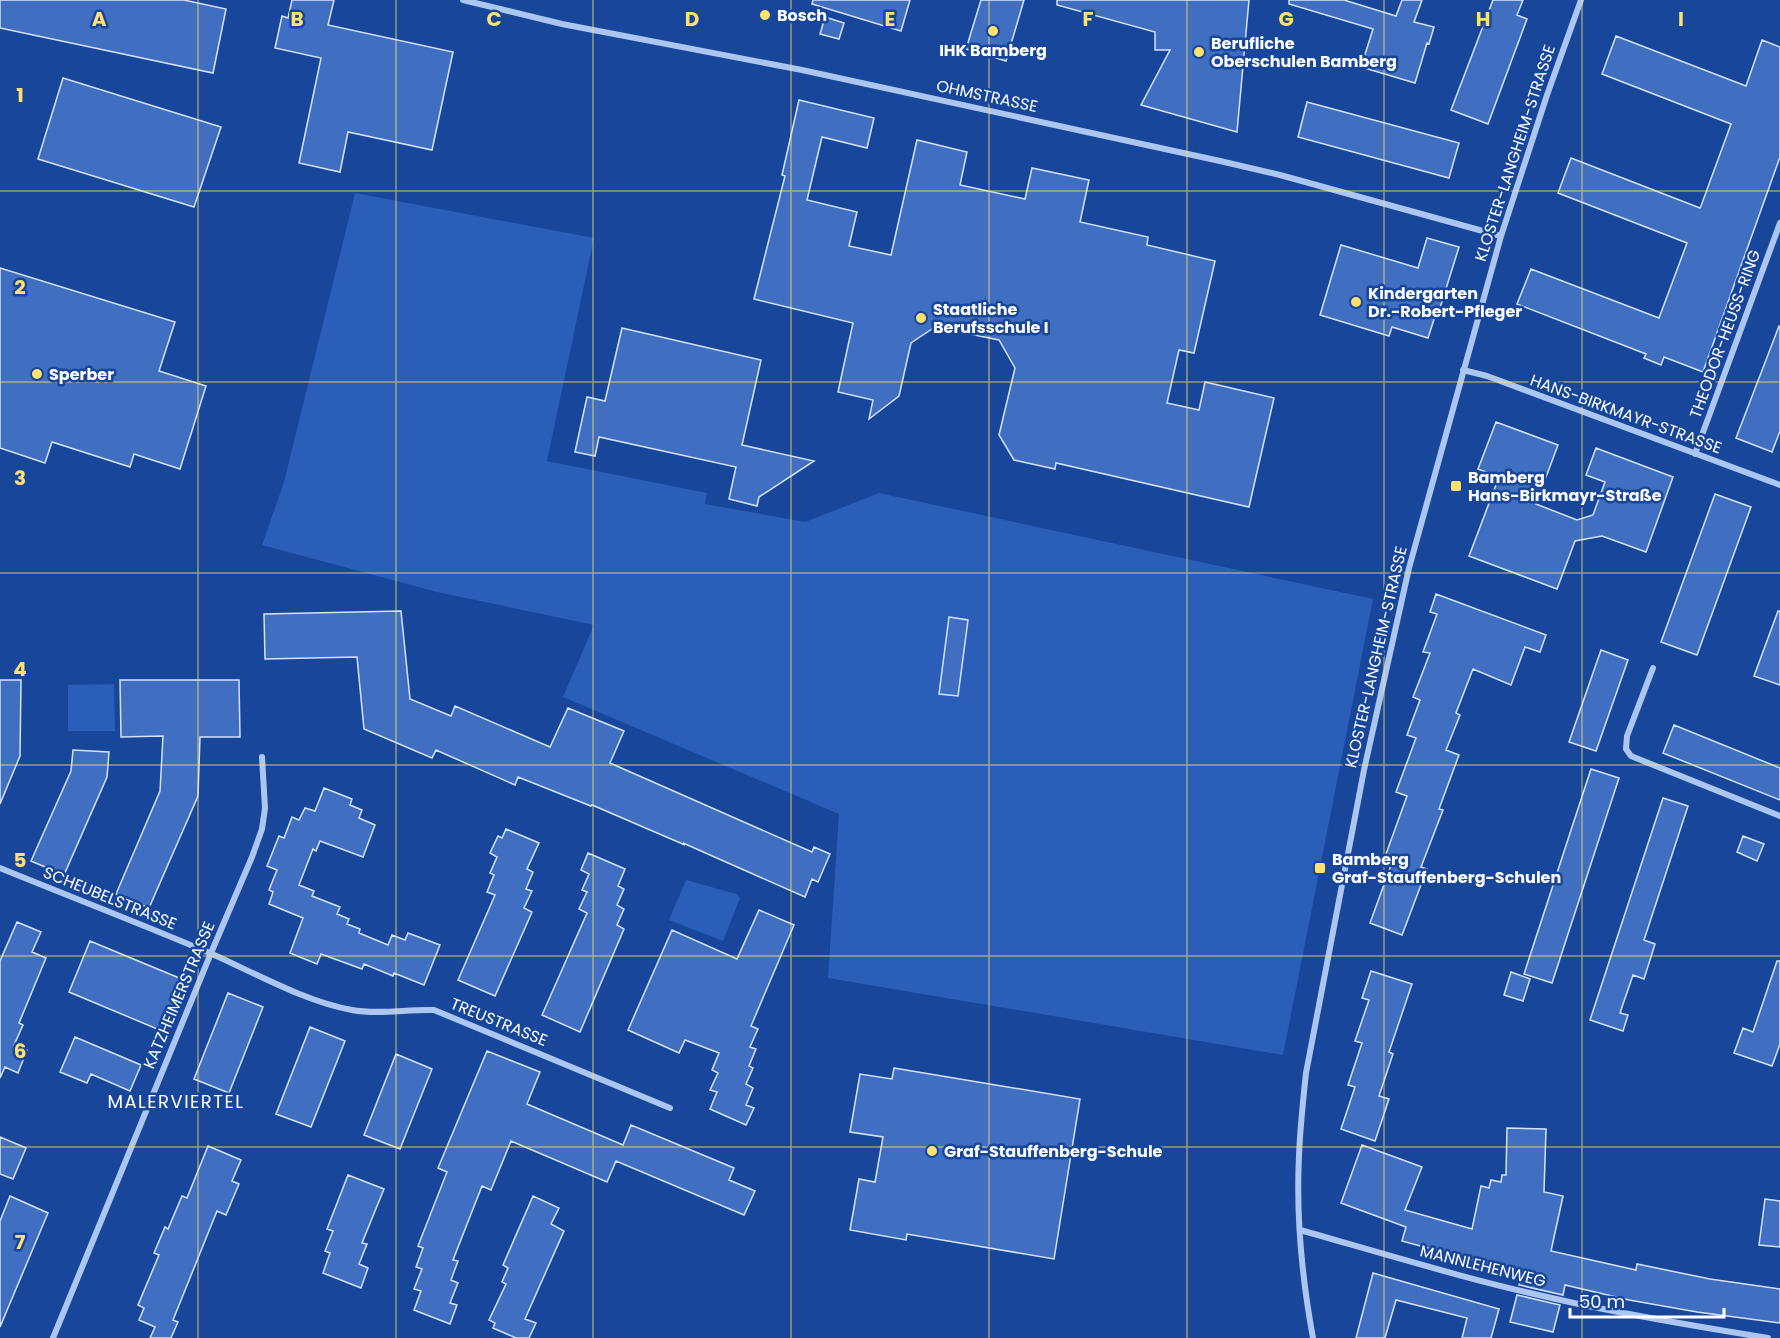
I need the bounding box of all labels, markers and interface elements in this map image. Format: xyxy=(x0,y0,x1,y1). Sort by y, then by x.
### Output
place label: Bosch xyxy=(777,4,827,27)
text: A xyxy=(92,5,107,33)
text: B xyxy=(290,5,304,33)
text: C xyxy=(486,5,502,33)
text: D xyxy=(685,5,699,33)
text: E xyxy=(885,5,895,33)
text: F xyxy=(1083,5,1094,33)
text: G xyxy=(1278,5,1294,33)
text: H xyxy=(1476,5,1490,33)
text: I xyxy=(1678,5,1684,33)
marker: Bosch xyxy=(758,8,772,22)
marker: IHK Bamberg xyxy=(986,24,1000,38)
place label: Berufliche Oberschulen Bamberg xyxy=(1211,32,1397,73)
place label: IHK Bamberg xyxy=(939,39,1047,62)
street label: KLOSTER-LANGHEIM-STRASSE xyxy=(1469,42,1561,264)
marker: Berufliche Oberschulen Bamberg xyxy=(1192,45,1206,59)
street label: OHMSTRASSE xyxy=(934,74,1040,118)
text: 1 xyxy=(16,81,24,109)
street label: THEODOR-HEUSS-RING xyxy=(1684,246,1766,422)
text: 2 xyxy=(14,273,26,301)
place label: Kindergarten Dr.-Robert-Pfleger xyxy=(1368,282,1522,323)
marker: Kindergarten Dr.-Robert-Pfleger xyxy=(1349,295,1363,309)
place label: Staatliche Berufsschule I xyxy=(933,298,1049,339)
marker: Staatliche Berufsschule I xyxy=(914,311,928,325)
place label: Sperber xyxy=(49,363,114,386)
marker: Sperber xyxy=(30,367,44,381)
street label: HANS-BIRKMAYR-STRASSE xyxy=(1527,369,1725,459)
text: 3 xyxy=(14,464,26,492)
place label: Bamberg Hans-Birkmayr-Straße xyxy=(1468,466,1662,507)
marker: Bamberg Hans-Birkmayr-Straße xyxy=(1449,479,1463,493)
street label: KLOSTER-LANGHEIM-STRASSE xyxy=(1339,544,1413,770)
text: 4 xyxy=(13,655,27,683)
text: 5 xyxy=(14,846,27,874)
place label: Bamberg Graf-Stauffenberg-Schulen xyxy=(1332,848,1561,889)
street label: SCHEUBELSTRASSE xyxy=(40,861,180,935)
marker: Bamberg Graf-Stauffenberg-Schulen xyxy=(1313,861,1327,875)
street label: KATZHEIMERSTRASSE xyxy=(138,918,220,1072)
street label: TREUSTRASSE xyxy=(447,992,551,1052)
text: 6 xyxy=(14,1037,26,1065)
district label: MALERVIERTEL xyxy=(107,1089,245,1114)
place label: Graf-Stauffenberg-Schule xyxy=(944,1140,1163,1163)
marker: Graf-Stauffenberg-Schule xyxy=(925,1144,939,1158)
text: 7 xyxy=(15,1228,26,1256)
street label: MANNLEHENWEG xyxy=(1418,1239,1548,1293)
scale bar xyxy=(1570,1281,1724,1319)
text: 50 m xyxy=(1579,1289,1625,1314)

